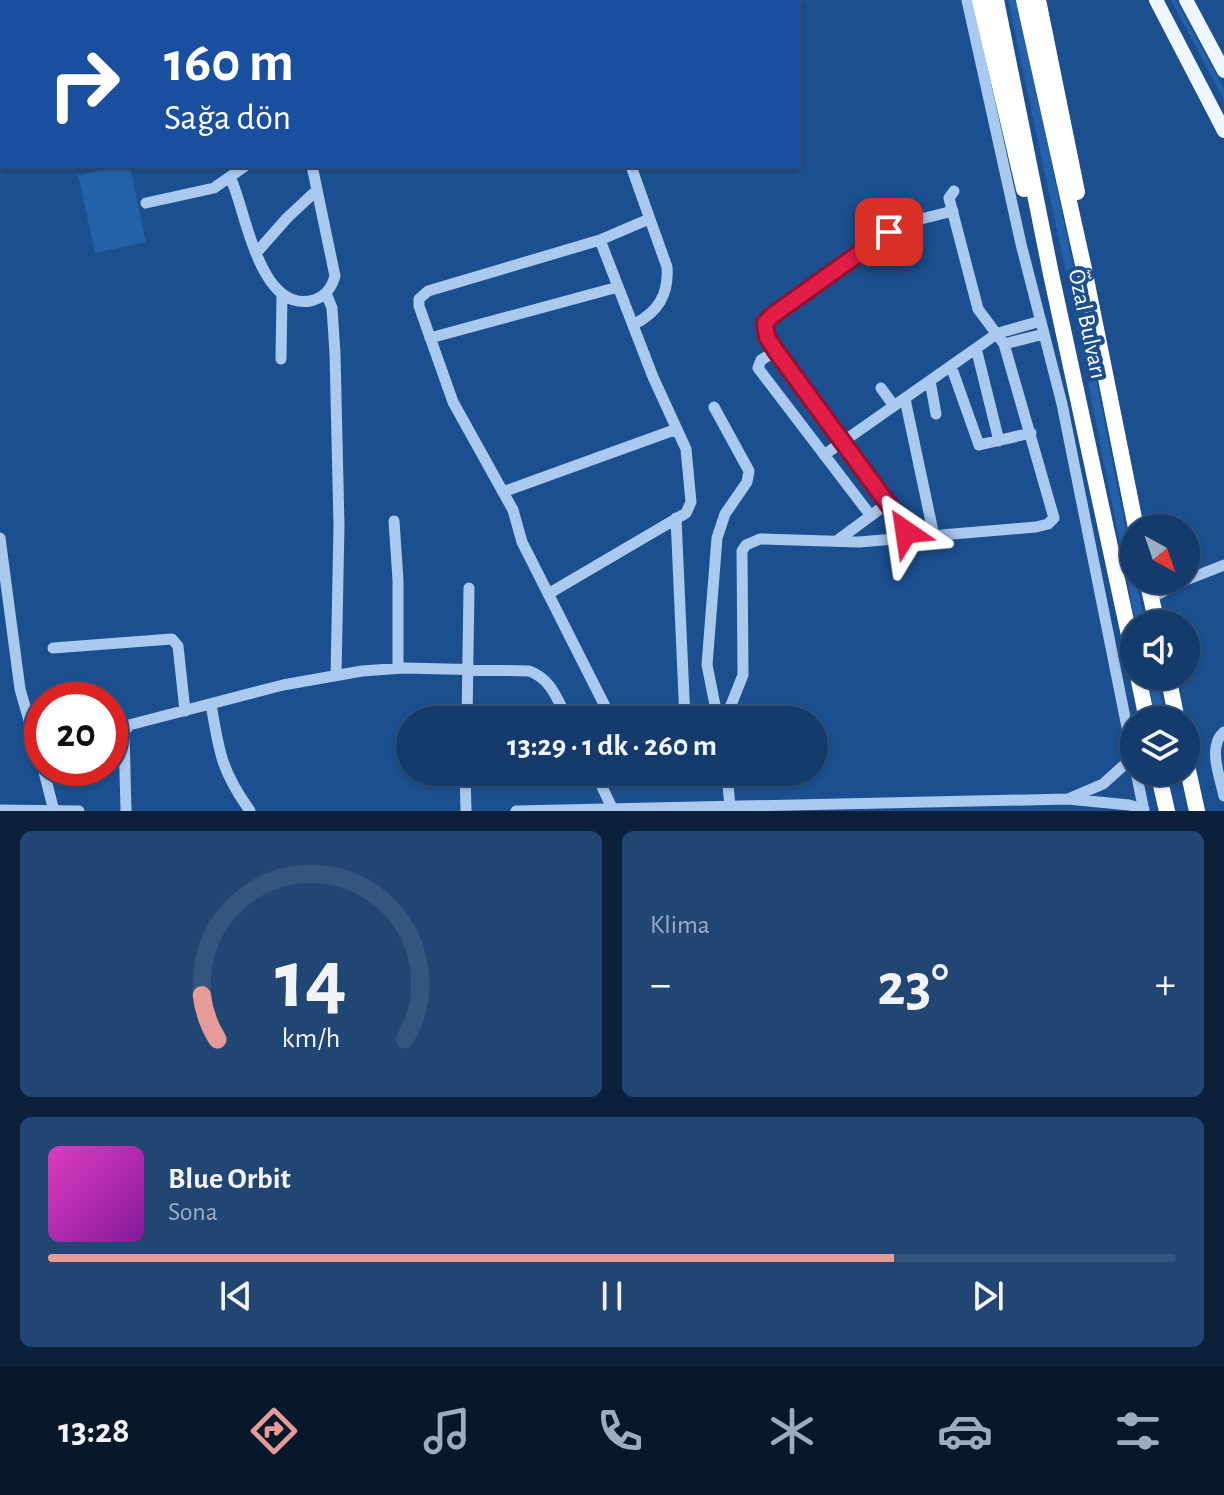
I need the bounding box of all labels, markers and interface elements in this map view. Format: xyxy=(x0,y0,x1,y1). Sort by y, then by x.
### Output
icon: right xyxy=(32,32,136,136)
text: 160 m xyxy=(164,35,294,91)
text: Sağa dön xyxy=(164,100,291,136)
pin xyxy=(855,198,923,266)
icon: arrive xyxy=(867,210,911,254)
street label: Özal Bulvarı xyxy=(1064,267,1111,381)
position arrow xyxy=(864,490,948,574)
north arrow xyxy=(1120,514,1200,594)
map controls xyxy=(1120,514,1200,786)
button: sound xyxy=(1120,610,1200,690)
speed limit sign: 20 xyxy=(24,682,128,786)
button: layers xyxy=(1120,706,1200,786)
text: 13:29 · 1 dk · 260 m xyxy=(507,731,717,761)
text: Klima xyxy=(650,912,710,938)
text: 14 xyxy=(275,939,347,1023)
text: 23° xyxy=(877,956,949,1016)
text: − xyxy=(650,963,671,1007)
text: + xyxy=(1155,963,1176,1007)
text: km/h xyxy=(282,1024,340,1053)
text: Blue Orbit xyxy=(168,1164,291,1194)
text: Sona xyxy=(168,1199,218,1225)
icon: previous xyxy=(214,1274,258,1318)
icon: pause xyxy=(590,1274,634,1318)
icon: next xyxy=(966,1274,1010,1318)
icon: directions xyxy=(246,1403,302,1459)
icon: music xyxy=(419,1403,475,1459)
icon: phone xyxy=(592,1403,648,1459)
icon: climate xyxy=(764,1403,820,1459)
icon: car xyxy=(937,1403,993,1459)
icon: filters xyxy=(1110,1403,1166,1459)
text: 13:28 xyxy=(58,1413,130,1449)

